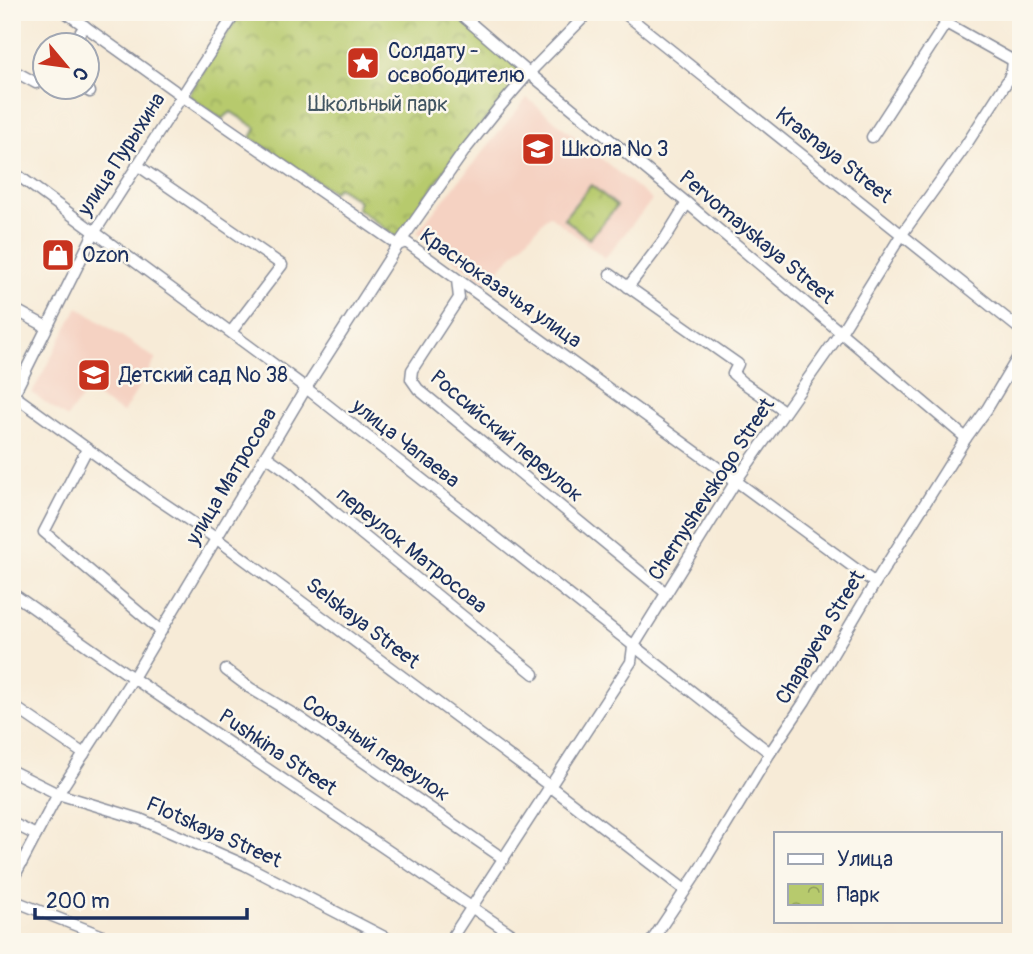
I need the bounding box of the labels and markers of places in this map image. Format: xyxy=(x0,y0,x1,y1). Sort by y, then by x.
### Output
place label: Солдату - освободителю xyxy=(388,38,525,89)
place icon: Солдату - освободителю xyxy=(344,44,382,82)
school or university icon: Школа № 3 xyxy=(519,130,557,168)
place label: Школа № 3 xyxy=(562,136,668,163)
shop icon: Ozon xyxy=(39,236,77,274)
place label: Ozon xyxy=(82,242,129,269)
school or university icon: Детский сад № 38 xyxy=(75,356,113,394)
place label: Детский сад № 38 xyxy=(118,362,288,389)

